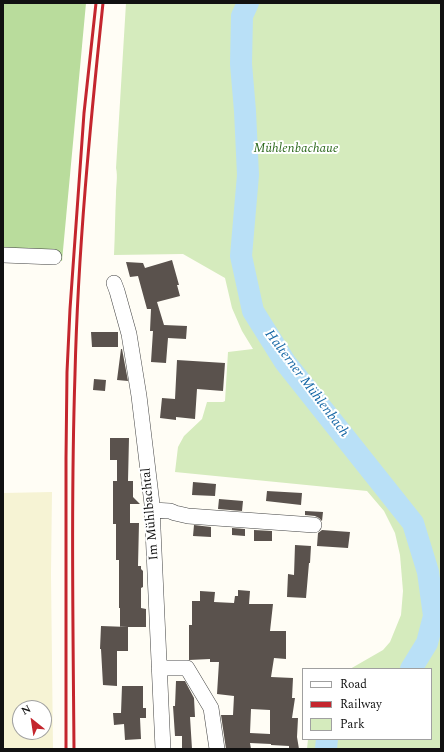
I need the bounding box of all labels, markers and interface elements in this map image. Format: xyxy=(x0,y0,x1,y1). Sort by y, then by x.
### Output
park label: Mühlenbachaue xyxy=(253,141,339,157)
water label: Halterner Mühlenbach xyxy=(260,327,352,441)
street label: Im Mühlbachtal xyxy=(139,467,163,561)
legend xyxy=(302,668,432,740)
text: Road xyxy=(340,675,367,694)
text: Railway xyxy=(340,695,382,714)
north arrow xyxy=(12,700,52,740)
text: N xyxy=(18,700,34,720)
text: Park xyxy=(340,715,365,734)

